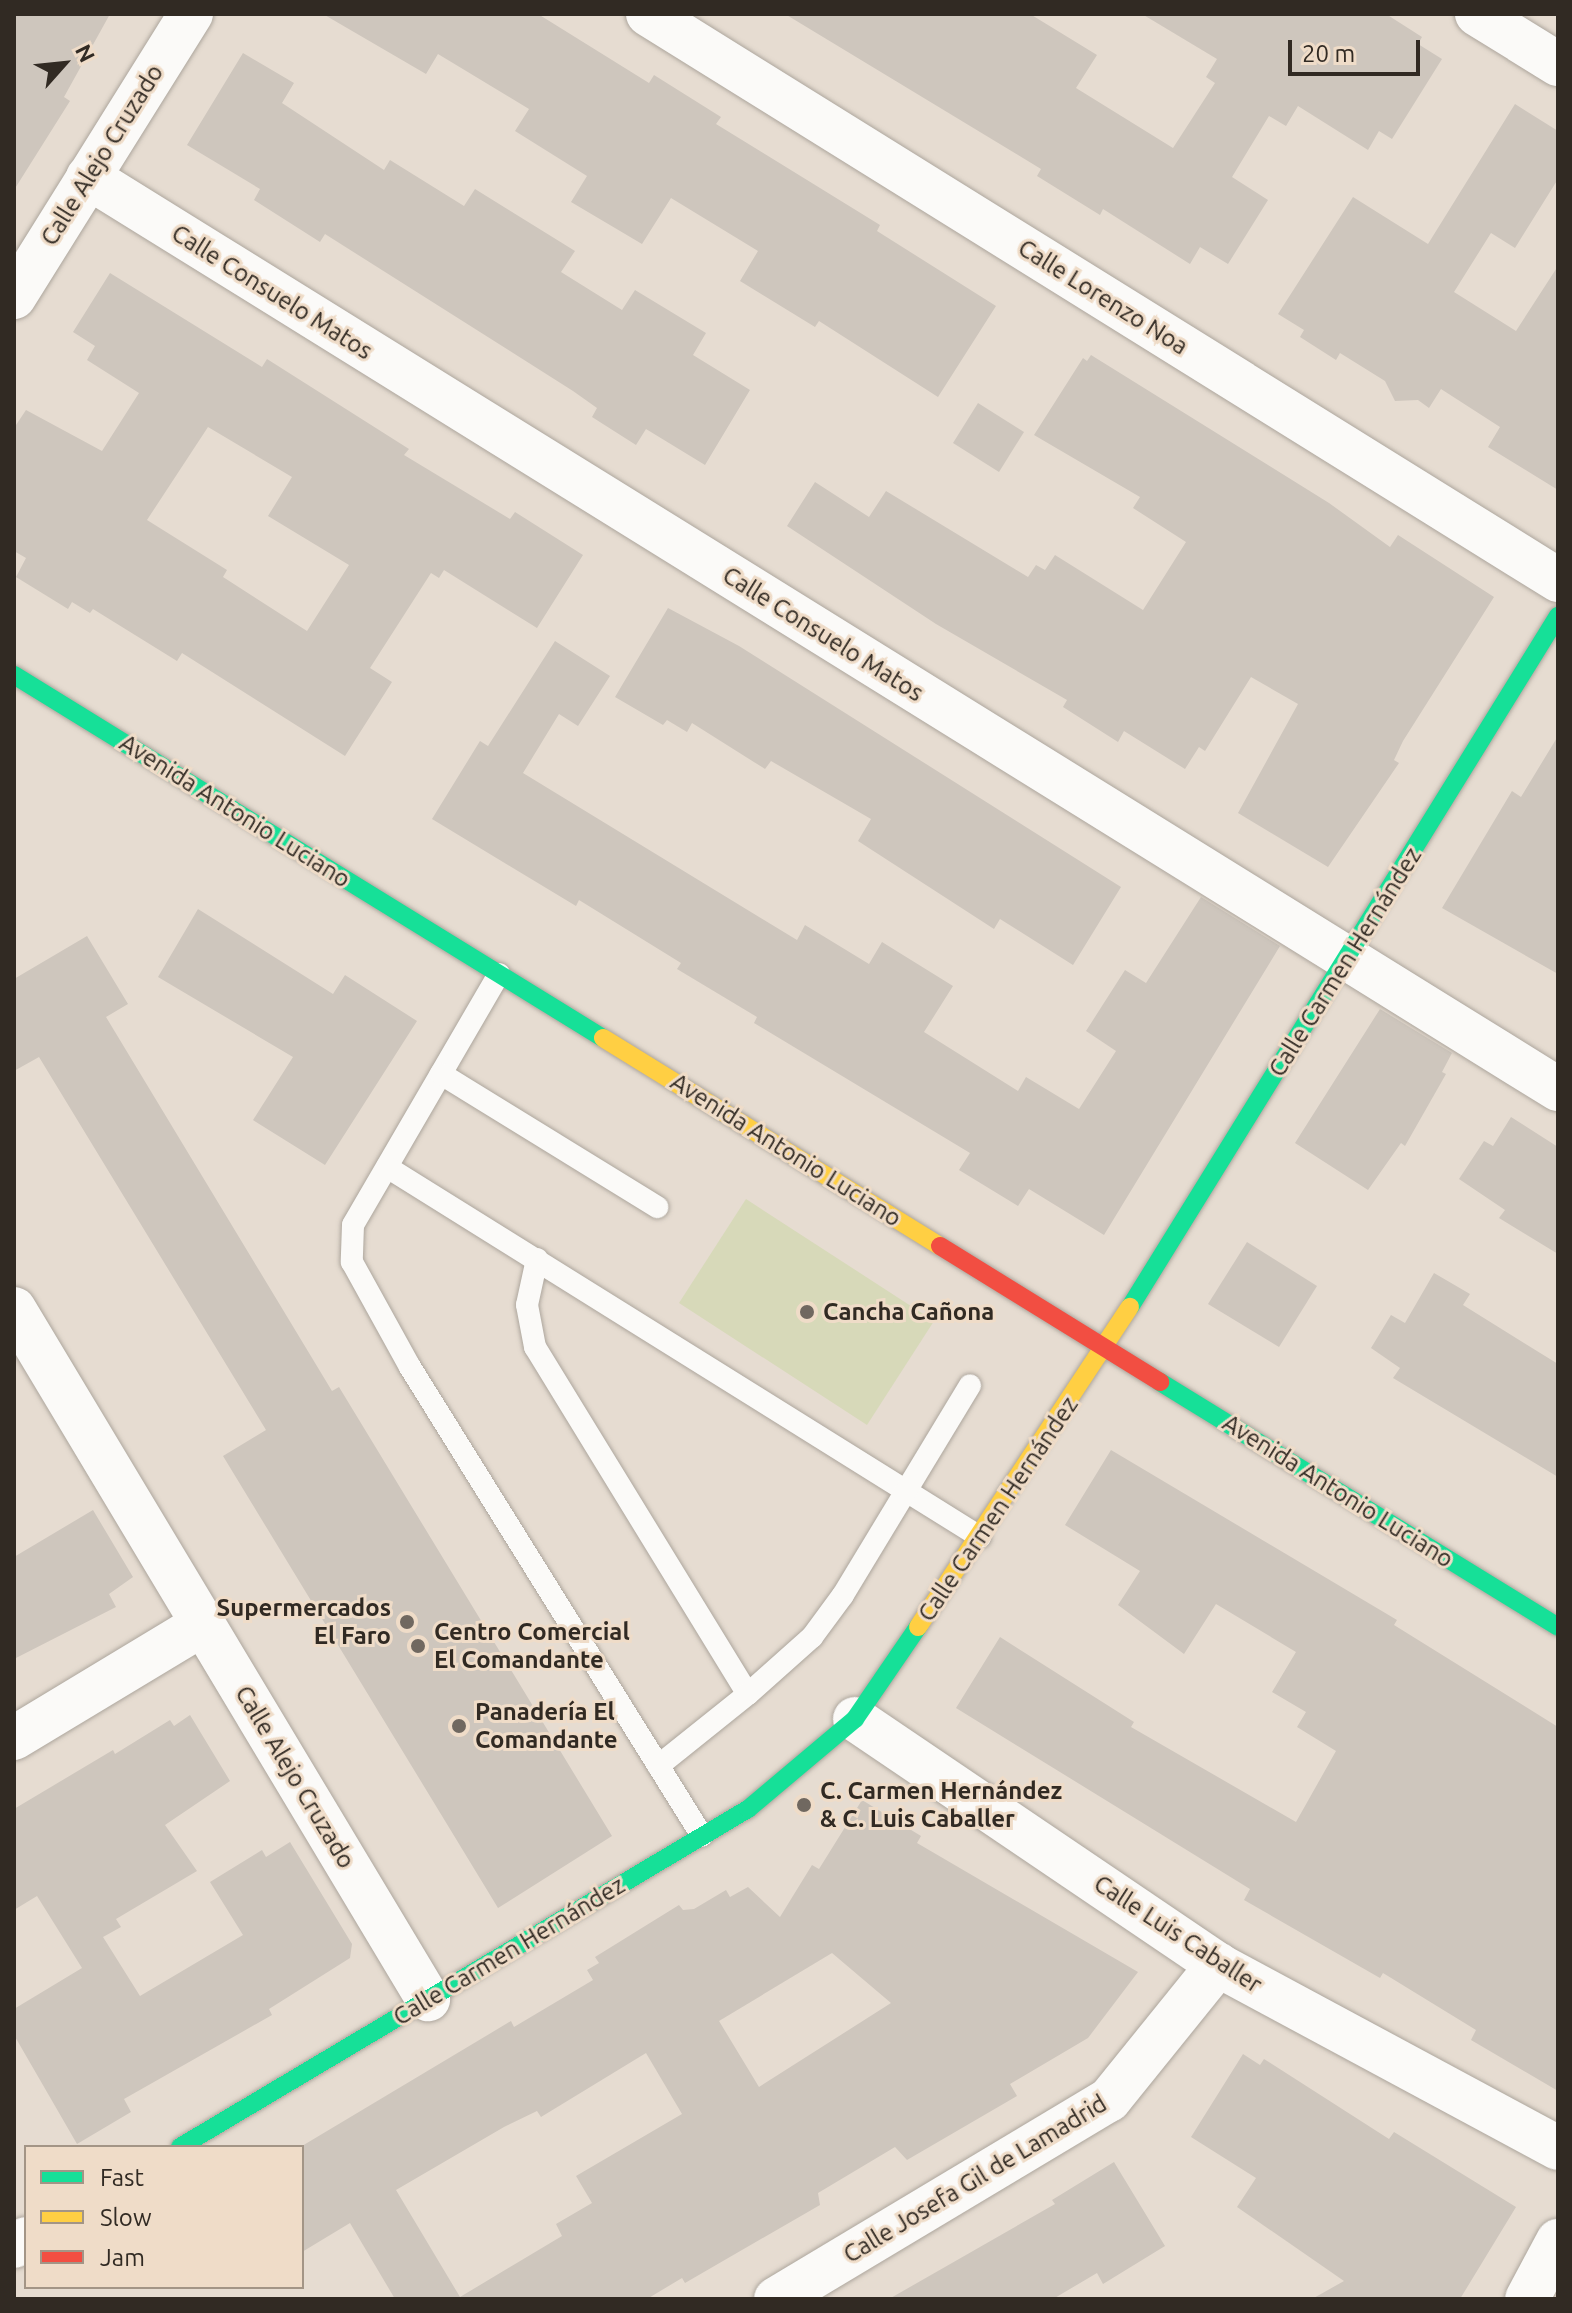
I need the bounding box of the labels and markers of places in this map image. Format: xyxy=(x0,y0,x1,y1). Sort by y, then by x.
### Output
place label: Cancha Cañona xyxy=(823,1298,994,1326)
marker: Cancha Cañona xyxy=(798,1303,816,1321)
place label: Supermercados El Faro xyxy=(217,1594,391,1650)
marker: Supermercados El Faro xyxy=(398,1613,416,1631)
place label: Centro Comercial El Comandante xyxy=(434,1618,630,1674)
marker: Centro Comercial El Comandante xyxy=(409,1637,427,1655)
place label: Panadería El Comandante xyxy=(475,1698,618,1754)
marker: Panadería El Comandante xyxy=(450,1717,468,1735)
place label: C. Carmen Hernández & C. Luis Caballer xyxy=(820,1777,1062,1833)
marker: C. Carmen Hernández & C. Luis Caballer xyxy=(795,1796,813,1814)

